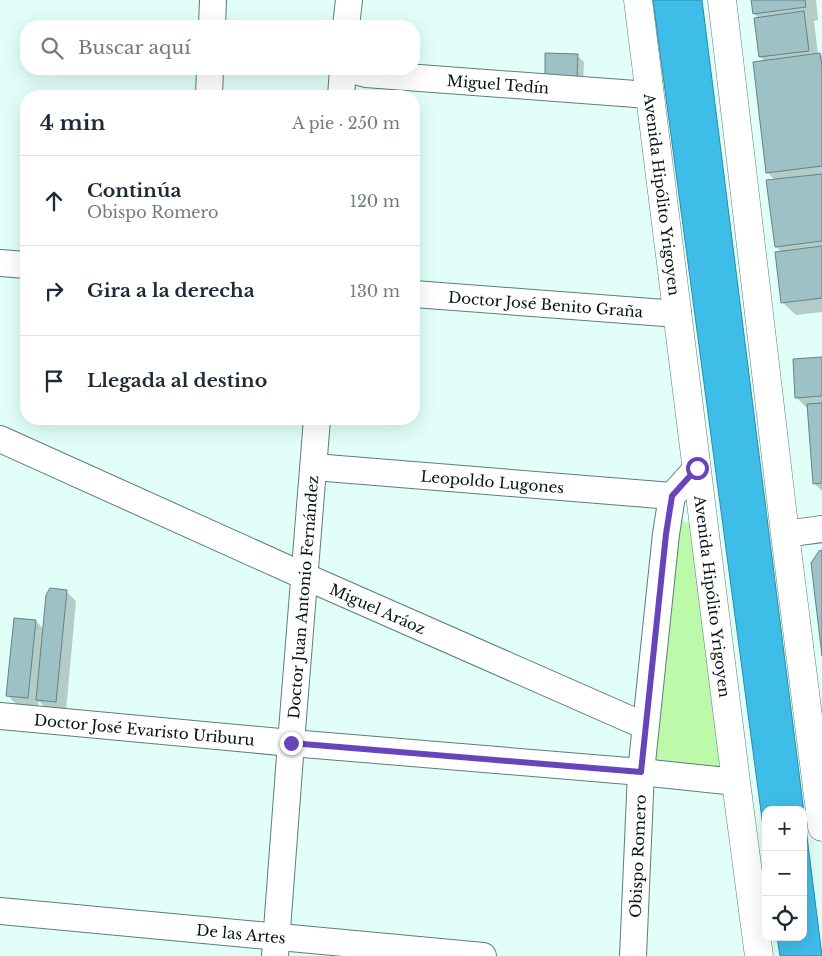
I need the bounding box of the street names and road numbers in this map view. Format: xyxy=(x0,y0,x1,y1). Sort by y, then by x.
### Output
street label: Miguel Tedín xyxy=(446,71,550,97)
street label: Avenida Hipólito Yrigoyen xyxy=(640,91,684,297)
street label: Doctor José Benito Graña xyxy=(448,287,644,321)
street label: Leopoldo Lugones xyxy=(420,466,565,497)
street label: Doctor Juan Antonio Fernández xyxy=(283,475,322,719)
street label: Avenida Hipólito Yrigoyen xyxy=(691,493,735,698)
street label: Miguel Aráoz xyxy=(327,579,429,638)
street label: Doctor José Evaristo Uriburu xyxy=(33,710,255,749)
street label: Obispo Romero xyxy=(625,794,650,918)
street label: De las Artes xyxy=(195,920,287,947)

